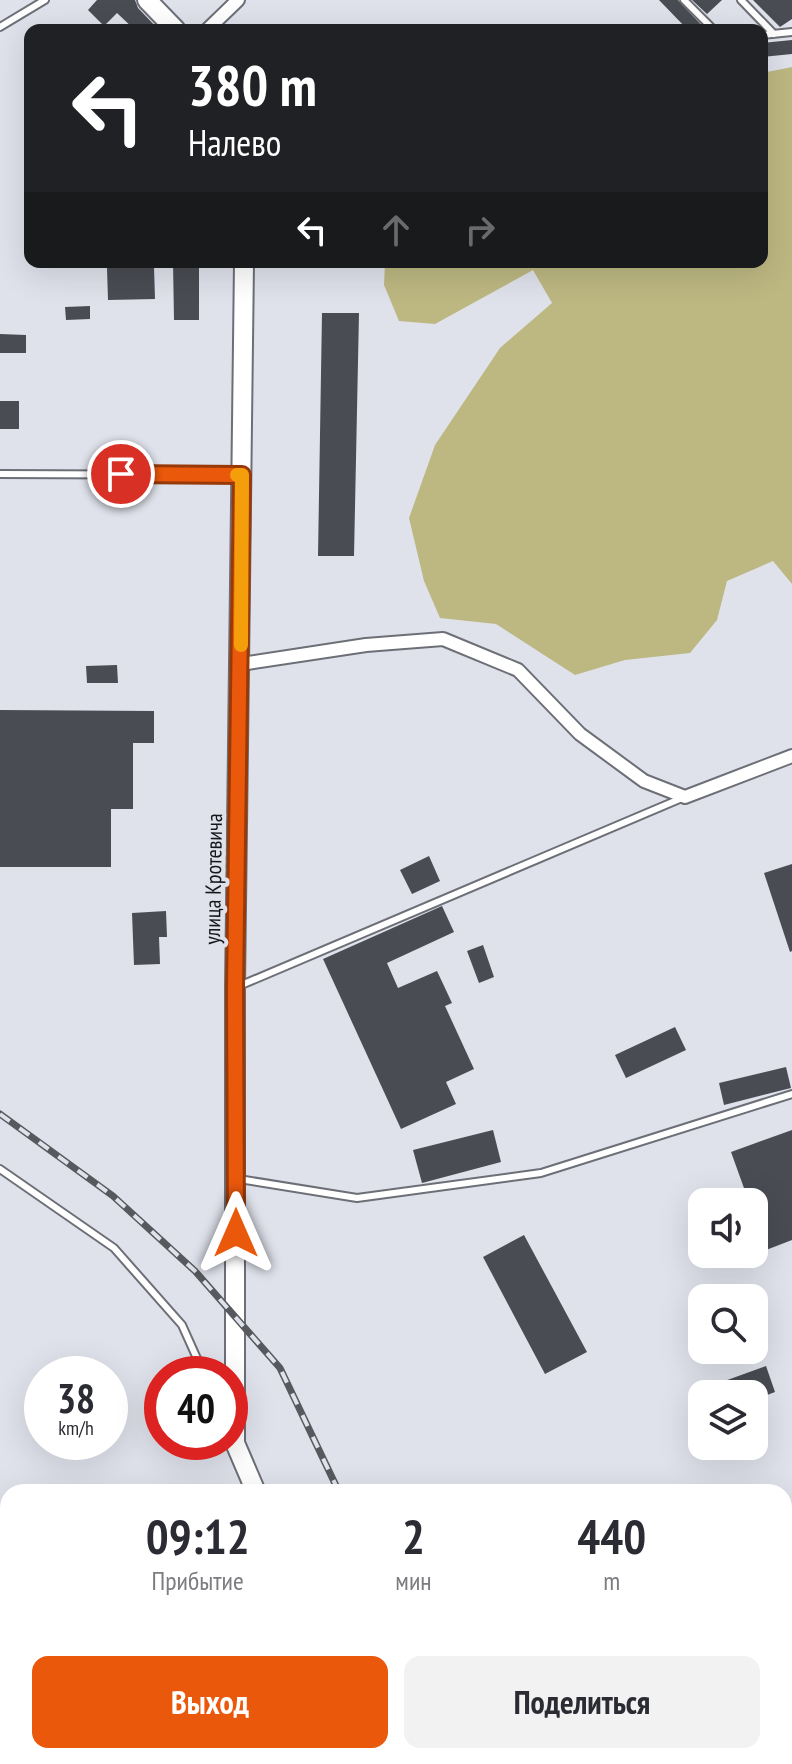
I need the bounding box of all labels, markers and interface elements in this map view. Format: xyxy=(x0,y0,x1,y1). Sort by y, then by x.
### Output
text: 380 m xyxy=(188,49,317,121)
icon: left xyxy=(56,56,160,160)
text: Налево xyxy=(188,119,281,166)
icon: left xyxy=(290,208,334,252)
icon: ahead xyxy=(374,208,418,252)
icon: right xyxy=(458,208,502,252)
pin xyxy=(87,440,155,508)
icon: arrive xyxy=(99,452,143,496)
street label: улица Кротевича xyxy=(198,813,228,945)
map controls xyxy=(688,1188,768,1460)
button: sound xyxy=(688,1188,768,1268)
position arrow xyxy=(194,1191,278,1275)
button: search xyxy=(688,1284,768,1364)
speed limit sign: 40 xyxy=(144,1356,248,1460)
text: 38 xyxy=(57,1372,95,1424)
button: layers xyxy=(688,1380,768,1460)
text: km/h xyxy=(58,1415,94,1441)
text: 09:12 xyxy=(146,1505,250,1567)
text: 2 xyxy=(402,1505,425,1567)
text: 440 xyxy=(577,1505,646,1567)
text: Прибытие xyxy=(152,1564,244,1597)
text: мин xyxy=(395,1564,432,1597)
text: m xyxy=(603,1564,620,1597)
button: Выход xyxy=(32,1656,388,1748)
button: Поделиться xyxy=(404,1656,760,1748)

